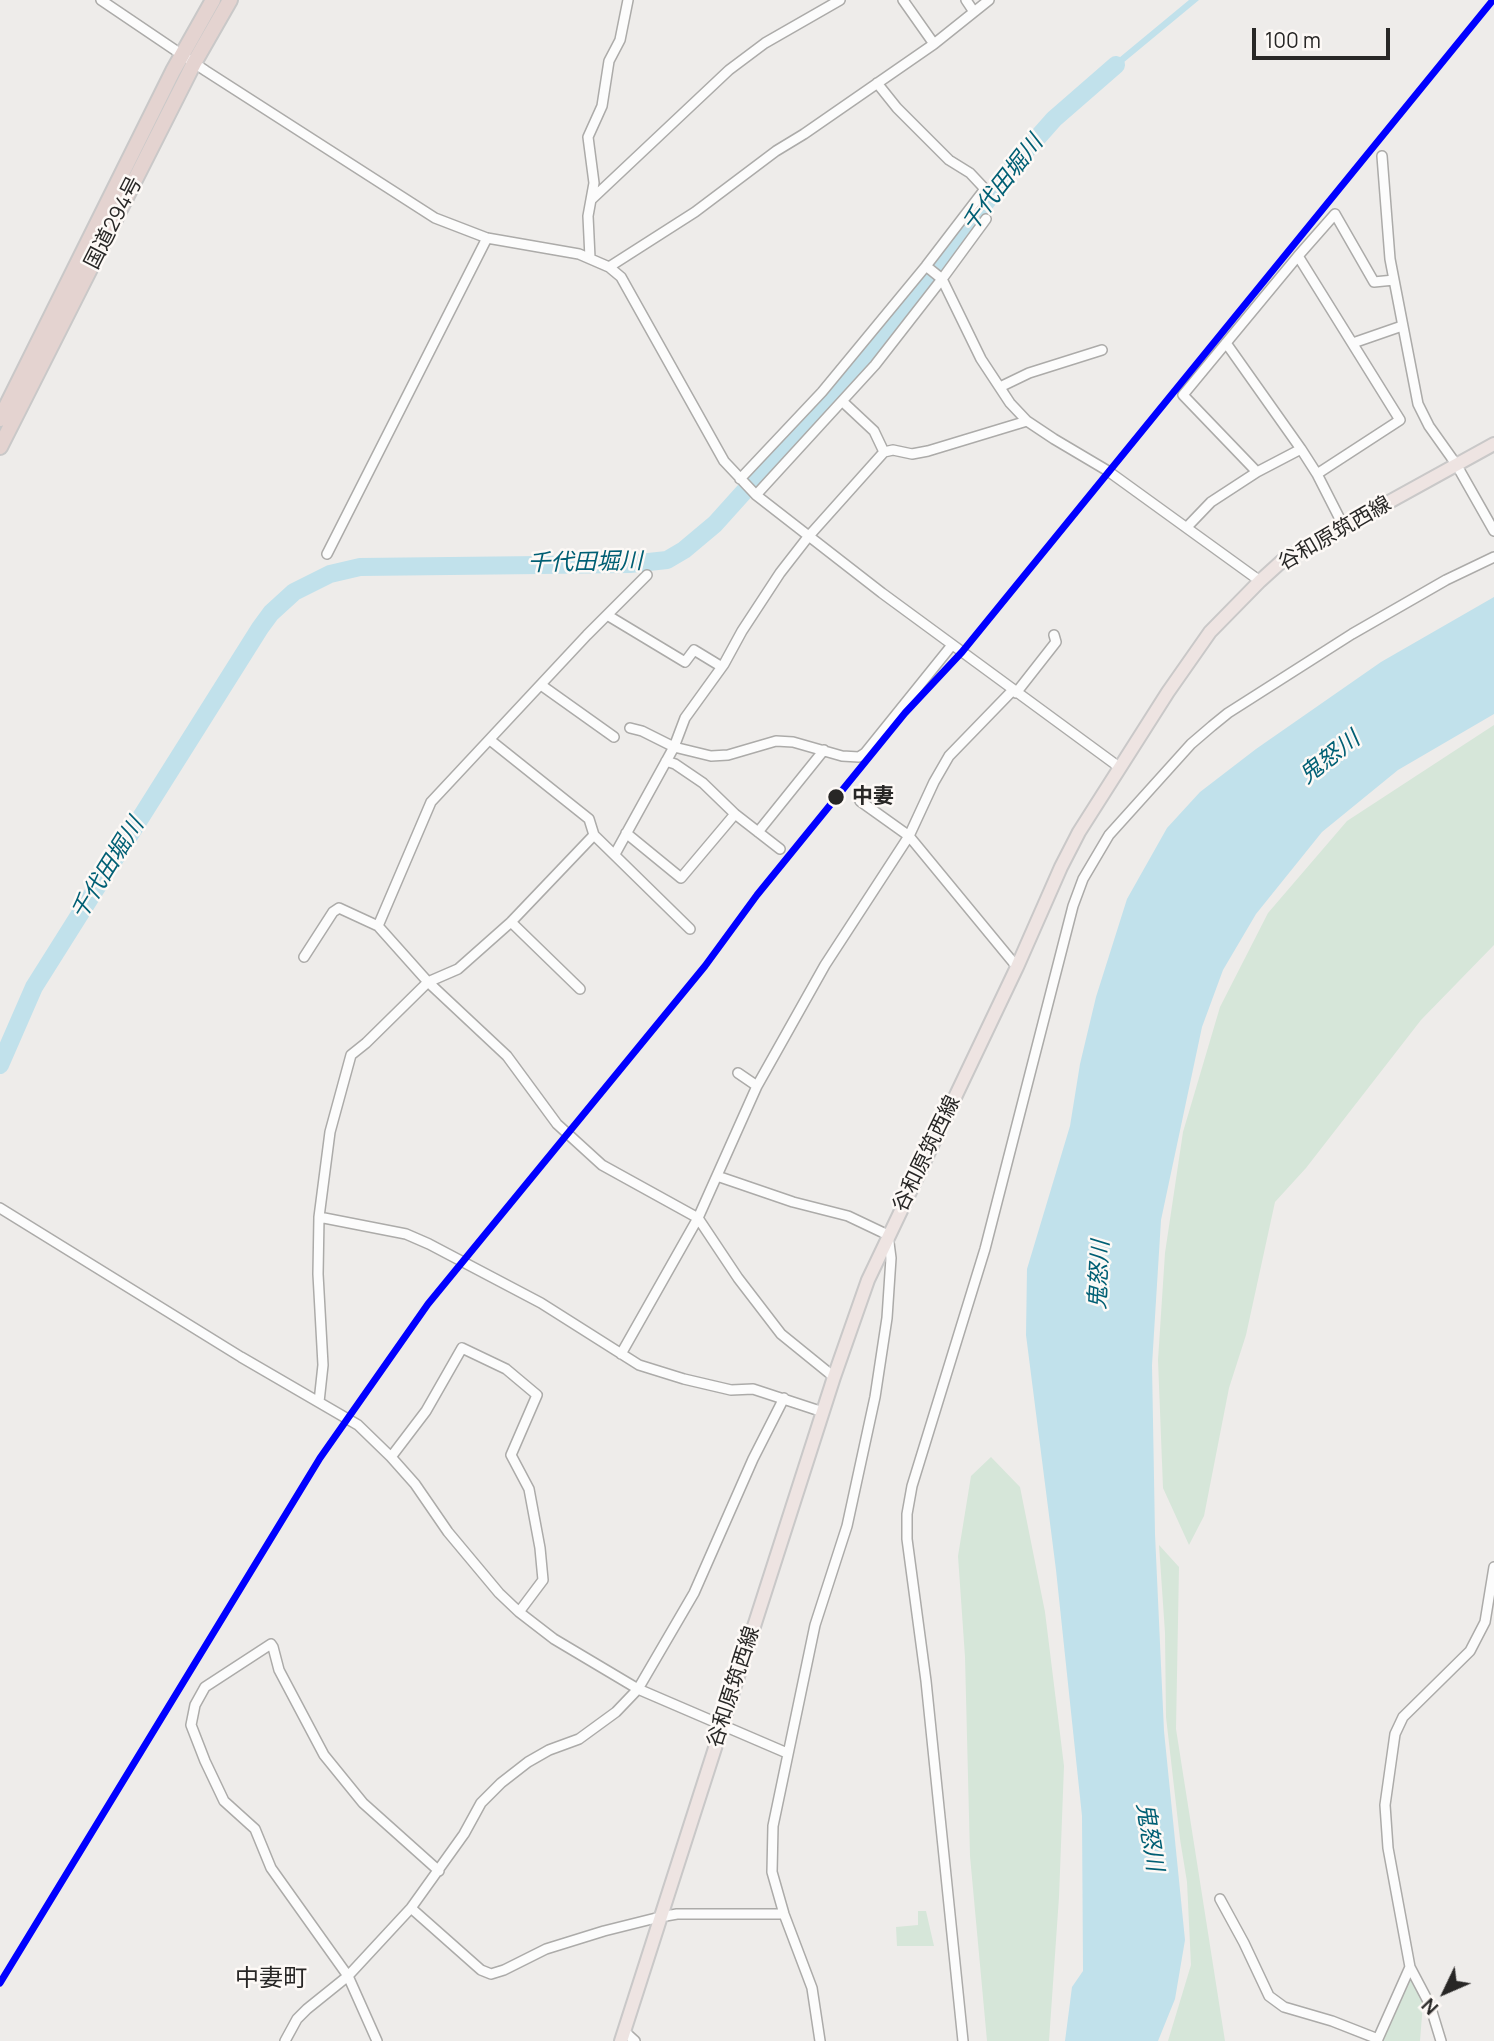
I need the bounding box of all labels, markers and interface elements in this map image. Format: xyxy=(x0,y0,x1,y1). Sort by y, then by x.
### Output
scale bar xyxy=(1256,14,1394,58)
text: 100 m xyxy=(1265,26,1321,54)
water label: 千代田堀川 xyxy=(957,130,1049,238)
street label: 国道294号 xyxy=(80,173,148,273)
street label: 谷和原筑西線 xyxy=(1274,492,1396,576)
water label: 千代田堀川 xyxy=(527,548,643,578)
water label: 鬼怒川 xyxy=(1294,726,1366,790)
place label: 中妻 xyxy=(852,784,894,810)
marker: 中妻 xyxy=(826,787,846,807)
water label: 千代田堀川 xyxy=(66,813,150,925)
street label: 谷和原筑西線 xyxy=(888,1092,966,1216)
water label: 鬼怒川 xyxy=(1084,1240,1116,1310)
street label: 谷和原筑西線 xyxy=(703,1623,765,1751)
water label: 鬼怒川 xyxy=(1130,1801,1168,1873)
north arrow xyxy=(1410,1957,1480,2027)
district label: 中妻町 xyxy=(235,1965,307,1993)
text: N xyxy=(1416,1993,1444,2021)

